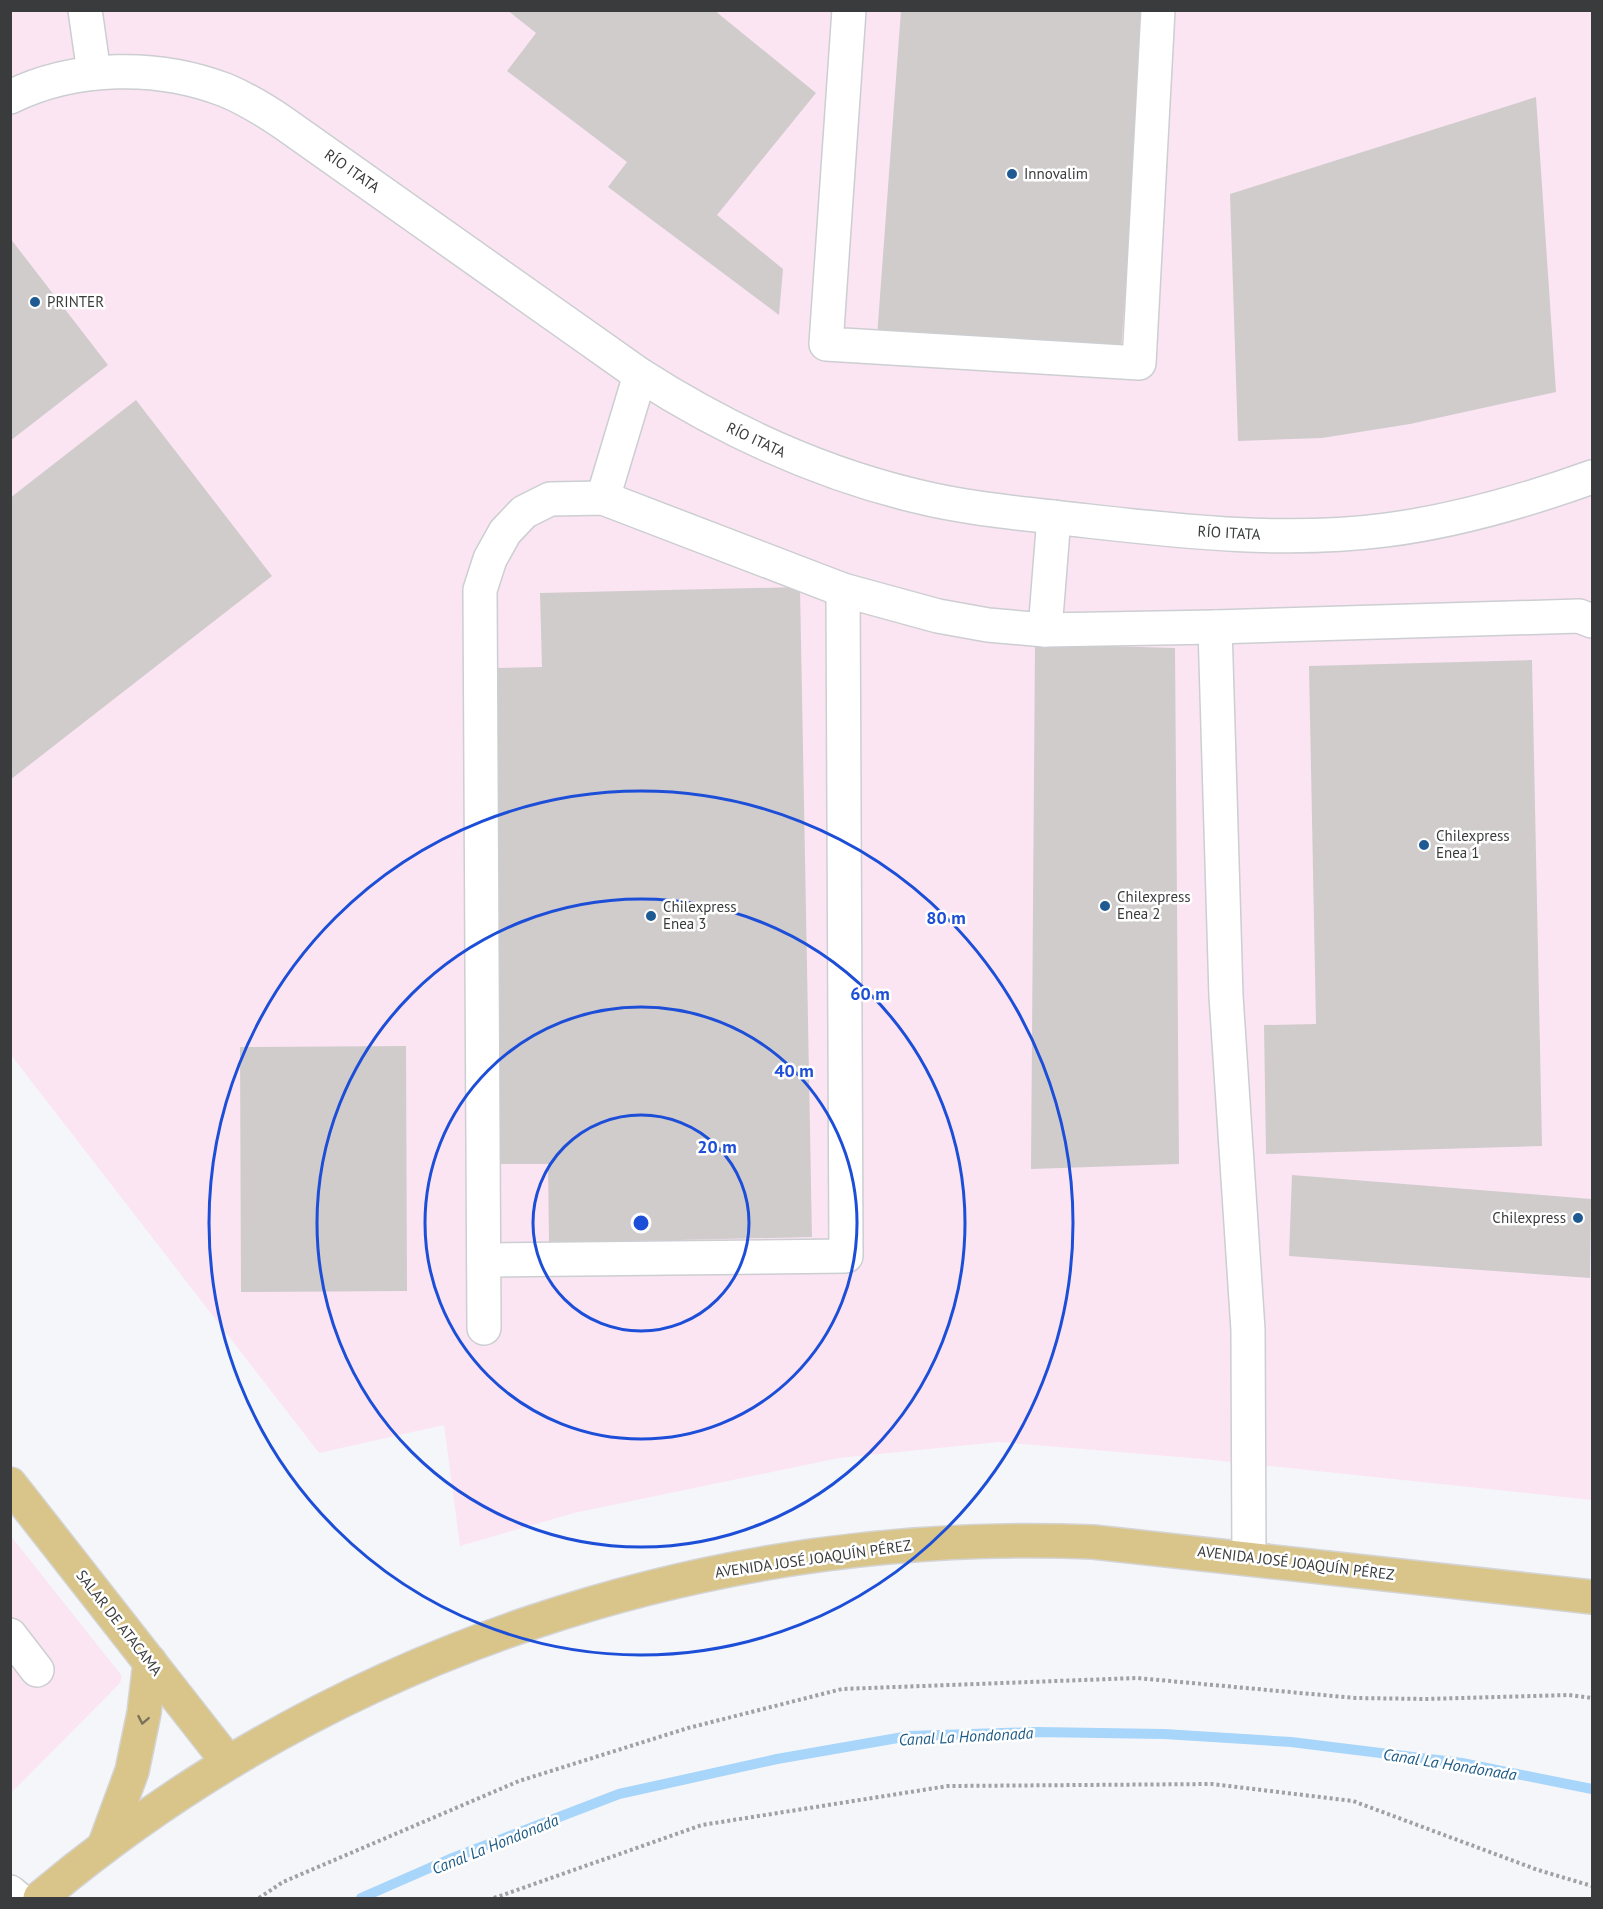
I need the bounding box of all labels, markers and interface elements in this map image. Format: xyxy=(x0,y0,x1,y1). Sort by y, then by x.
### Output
street label: RÍO ITATA xyxy=(321,145,384,197)
place label: Innovalim xyxy=(1024,164,1088,183)
marker: Innovalim xyxy=(1005,167,1019,181)
place label: PRINTER xyxy=(47,292,104,311)
marker: PRINTER xyxy=(28,295,42,309)
street label: RÍO ITATA xyxy=(724,418,789,462)
street label: RÍO ITATA xyxy=(1197,521,1261,544)
place label: Chilexpress Enea 1 xyxy=(1436,826,1510,862)
marker: Chilexpress Enea 1 xyxy=(1417,838,1431,852)
place label: Chilexpress Enea 2 xyxy=(1117,887,1191,923)
place label: Chilexpress Enea 3 xyxy=(663,897,737,933)
marker: Chilexpress Enea 2 xyxy=(1098,899,1112,913)
text: 80 m xyxy=(926,906,966,929)
marker: Chilexpress Enea 3 xyxy=(644,909,658,923)
text: 60 m xyxy=(850,982,890,1005)
text: 40 m xyxy=(774,1059,814,1082)
text: 20 m xyxy=(697,1135,737,1158)
place label: Chilexpress xyxy=(1492,1208,1566,1227)
marker: Chilexpress xyxy=(1571,1211,1585,1225)
centre of rings xyxy=(631,1213,651,1233)
street label: AVENIDA JOSÉ JOAQUÍN PÉREZ xyxy=(714,1535,912,1582)
street label: AVENIDA JOSÉ JOAQUÍN PÉREZ xyxy=(1197,1541,1396,1584)
street label: SALAR DE ATACAMA xyxy=(72,1566,167,1679)
one-way arrow xyxy=(137,1715,150,1725)
water label: Canal La Hondonada xyxy=(898,1722,1034,1750)
water label: Canal La Hondonada xyxy=(1382,1744,1518,1784)
water label: Canal La Hondonada xyxy=(429,1809,561,1879)

